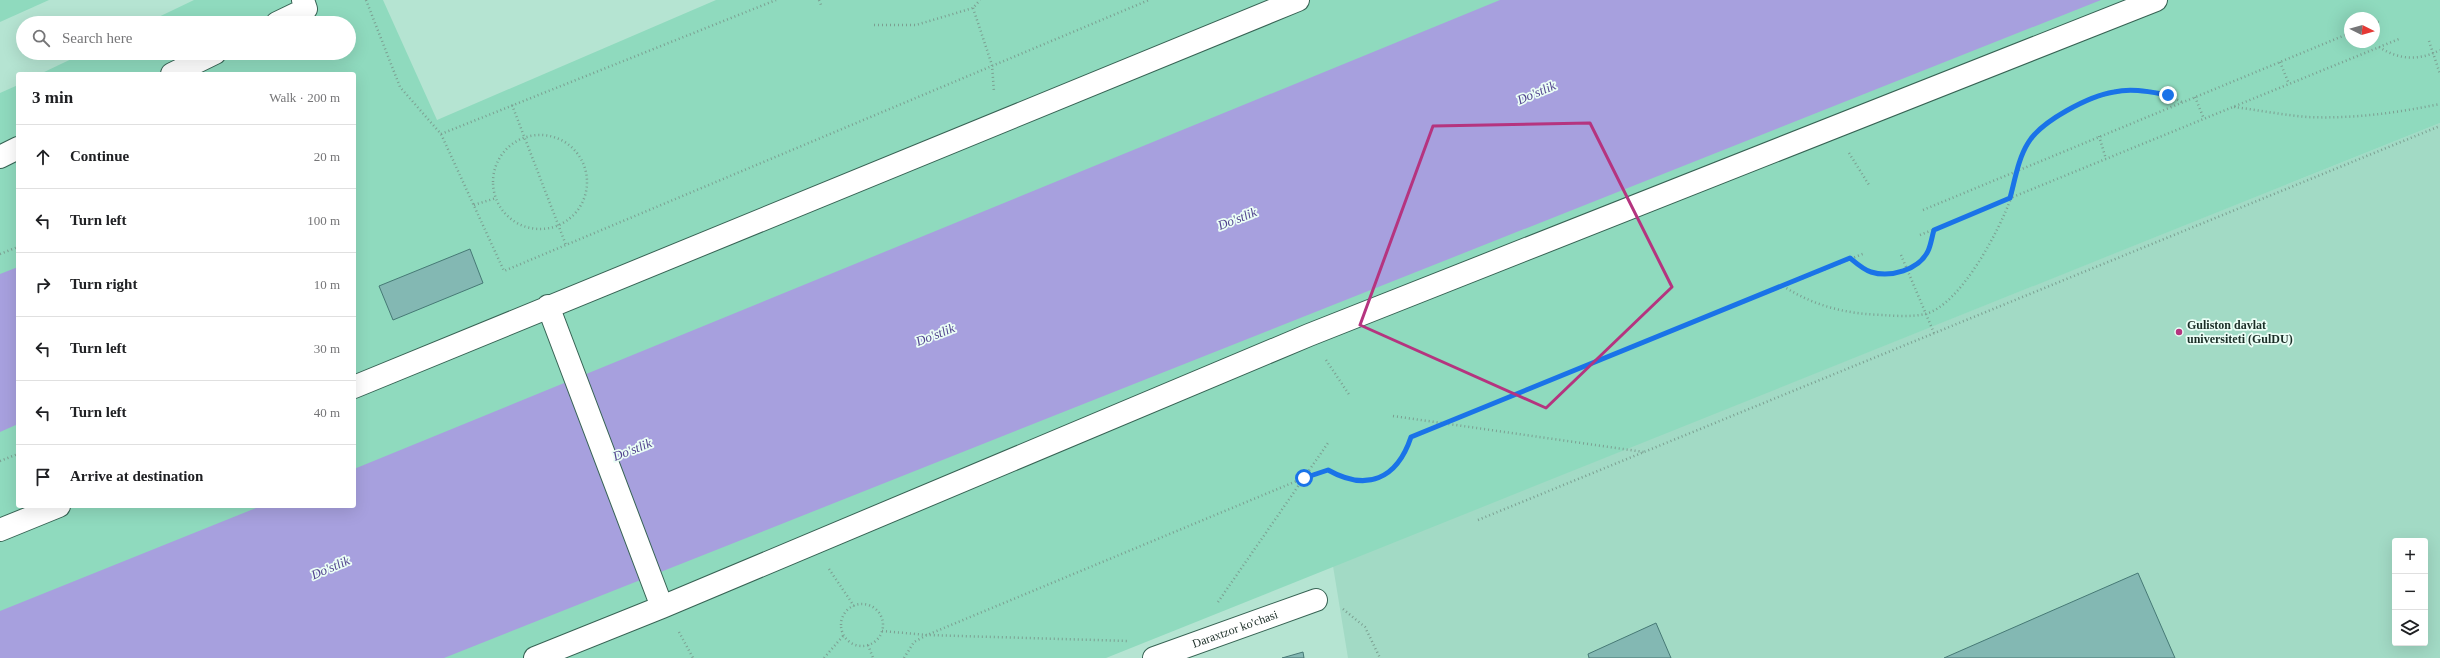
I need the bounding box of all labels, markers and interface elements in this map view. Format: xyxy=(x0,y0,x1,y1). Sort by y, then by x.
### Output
north arrow xyxy=(2344,12,2380,48)
search box xyxy=(16,16,356,60)
icon: search xyxy=(30,27,52,49)
text: Search here xyxy=(62,30,132,46)
water label: Do'stlik xyxy=(1514,78,1558,108)
route end xyxy=(2159,86,2177,104)
text: 3 min xyxy=(32,88,73,107)
text: Walk · 200 m xyxy=(269,90,340,105)
icon: ahead xyxy=(32,146,54,168)
text: Continue xyxy=(70,148,129,164)
text: 20 m xyxy=(314,149,340,164)
water label: Do'stlik xyxy=(1215,204,1259,233)
icon: left xyxy=(32,210,54,232)
text: Turn left xyxy=(70,212,127,228)
text: 100 m xyxy=(307,213,340,228)
icon: right xyxy=(32,274,54,296)
text: Turn right xyxy=(70,276,137,292)
text: 10 m xyxy=(314,277,340,292)
place label: Guliston davlat universiteti (GulDU) xyxy=(2187,318,2293,346)
water label: Do'stlik xyxy=(913,320,957,349)
marker: Guliston davlat universiteti (GulDU) xyxy=(2174,327,2184,337)
icon: left xyxy=(32,338,54,360)
text: Turn left xyxy=(70,340,127,356)
text: 30 m xyxy=(314,341,340,356)
icon: left xyxy=(32,402,54,424)
text: Turn left xyxy=(70,404,127,420)
text: 40 m xyxy=(314,405,340,420)
water label: Do'stlik xyxy=(610,435,654,464)
icon: arrive xyxy=(32,466,54,488)
text: Arrive at destination xyxy=(70,468,203,484)
route start xyxy=(1295,469,1313,487)
map controls xyxy=(2392,538,2428,646)
button: + xyxy=(2392,538,2428,574)
water label: Do'stlik xyxy=(308,553,352,583)
button: − xyxy=(2392,574,2428,610)
street label: Daraxtzor ko'chasi xyxy=(1190,607,1280,651)
button: layers xyxy=(2392,610,2428,646)

